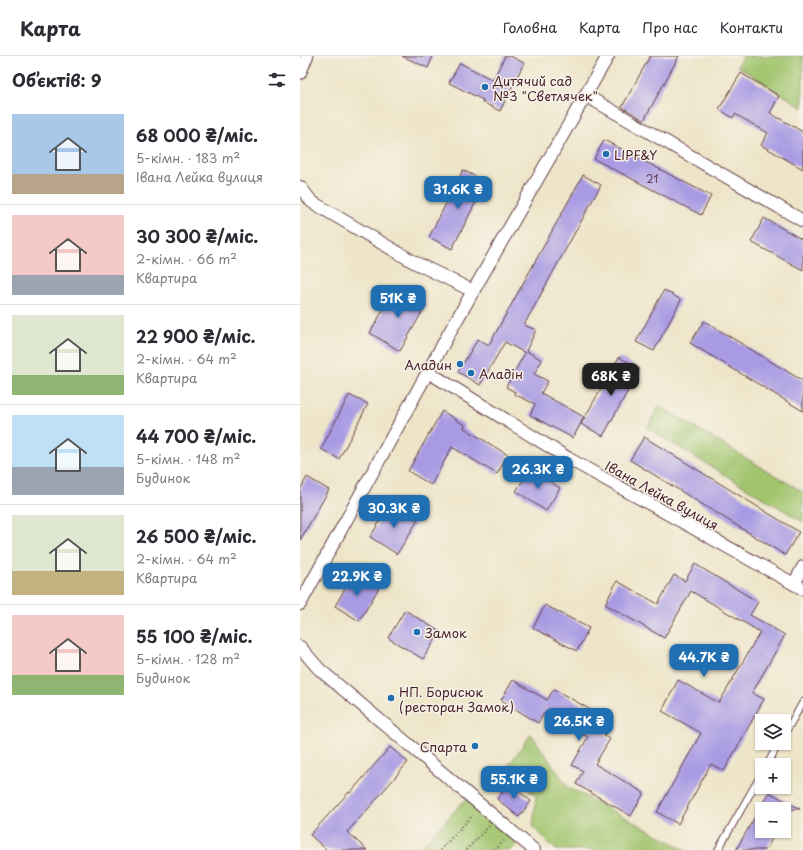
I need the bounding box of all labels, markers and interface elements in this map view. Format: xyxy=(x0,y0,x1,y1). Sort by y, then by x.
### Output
text: Карта xyxy=(20,14,81,42)
text: Головна xyxy=(503,17,557,38)
text: Карта xyxy=(579,17,620,38)
text: Про нас xyxy=(642,17,698,38)
text: Контакти xyxy=(720,17,783,38)
text: Об’єктів: 9 xyxy=(12,67,101,93)
icon: filters xyxy=(266,69,288,91)
place label: Дитячий сад №3 "Светлячек" xyxy=(492,71,598,105)
marker: Дитячий сад №3 "Светлячек" xyxy=(480,82,490,92)
text: 68 000 ₴/міс. xyxy=(136,122,258,148)
icon: home xyxy=(44,130,92,178)
place label: LIPF&Y xyxy=(614,145,658,164)
text: 5-кімн. · 183 m² xyxy=(136,148,240,167)
marker: LIPF&Y xyxy=(601,149,611,159)
text: Івана Лейка вулиця xyxy=(136,167,263,186)
house number: 21 xyxy=(646,170,658,187)
pin: 31.6K ₴ xyxy=(421,176,495,210)
text: 31.6K ₴ xyxy=(433,179,483,198)
text: 30 300 ₴/міс. xyxy=(136,223,258,249)
icon: home xyxy=(44,231,92,279)
text: 2-кімн. · 66 m² xyxy=(136,249,237,268)
text: Квартира xyxy=(136,268,197,287)
pin: 51K ₴ xyxy=(370,285,426,319)
text: 51K ₴ xyxy=(380,288,416,307)
text: 22 900 ₴/міс. xyxy=(136,323,256,349)
icon: home xyxy=(44,331,92,379)
text: 2-кімн. · 64 m² xyxy=(136,349,237,368)
place label: Аладин xyxy=(404,355,452,374)
marker: Аладин xyxy=(455,359,465,369)
pin: 68K ₴ xyxy=(583,363,639,397)
place label: Аладін xyxy=(479,364,523,383)
text: 68K ₴ xyxy=(591,366,631,385)
text: Квартира xyxy=(136,368,197,387)
marker: Аладін xyxy=(466,368,476,378)
text: 44 700 ₴/міс. xyxy=(136,423,256,449)
icon: home xyxy=(44,431,92,479)
text: 5-кімн. · 148 m² xyxy=(136,449,240,468)
pin: 26.3K ₴ xyxy=(501,456,575,490)
street label: Івана Лейка вулиця xyxy=(602,456,722,534)
text: 26.3K ₴ xyxy=(512,459,564,478)
text: Будинок xyxy=(136,468,190,487)
pin: 30.3K ₴ xyxy=(357,495,431,529)
text: 30.3K ₴ xyxy=(368,498,420,517)
text: 26 500 ₴/міс. xyxy=(136,523,256,549)
icon: home xyxy=(44,531,92,579)
text: 2-кімн. · 64 m² xyxy=(136,549,237,568)
pin: 22.9K ₴ xyxy=(320,563,394,597)
text: 22.9K ₴ xyxy=(332,566,382,585)
text: Квартира xyxy=(136,568,197,587)
text: 55 100 ₴/міс. xyxy=(136,623,252,649)
place label: Замок xyxy=(425,623,467,642)
marker: Замок xyxy=(412,627,422,637)
icon: home xyxy=(44,631,92,679)
pin: 44.7K ₴ xyxy=(667,644,741,678)
text: 44.7K ₴ xyxy=(678,647,730,666)
text: 5-кімн. · 128 m² xyxy=(136,649,240,668)
text: Будинок xyxy=(136,668,190,687)
place label: НП. Борисюк (ресторан Замок) xyxy=(399,682,514,716)
marker: НП. Борисюк (ресторан Замок) xyxy=(386,693,396,703)
pin: 26.5K ₴ xyxy=(542,708,616,742)
text: 26.5K ₴ xyxy=(553,711,605,730)
map controls xyxy=(755,714,791,838)
button: layers xyxy=(755,714,791,750)
place label: Спарта xyxy=(420,737,467,756)
marker: Спарта xyxy=(470,741,480,751)
button: + xyxy=(755,758,791,794)
pin: 55.1K ₴ xyxy=(477,766,551,800)
text: 55.1K ₴ xyxy=(490,769,538,788)
button: − xyxy=(755,802,791,838)

